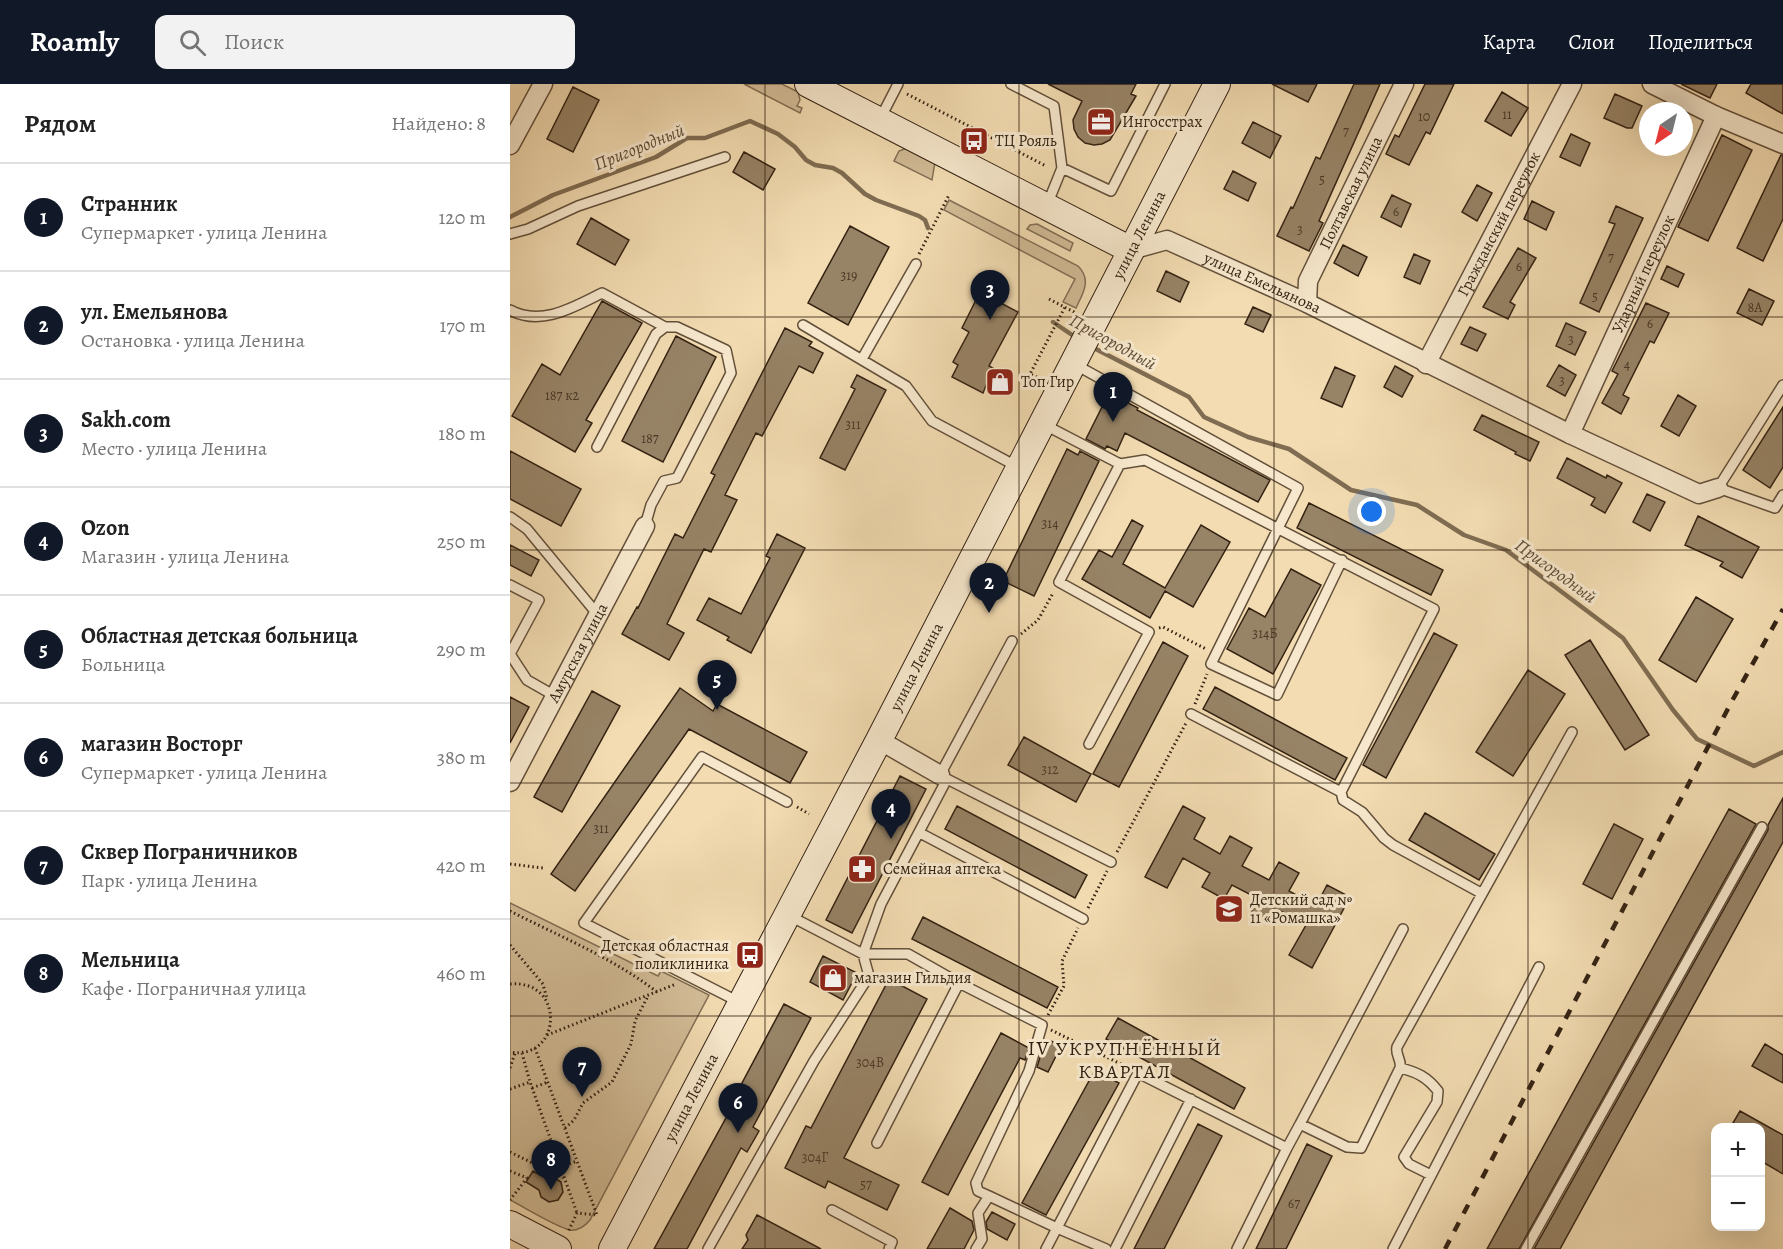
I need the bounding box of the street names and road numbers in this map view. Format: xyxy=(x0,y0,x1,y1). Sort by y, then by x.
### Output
street label: Полтавская улица xyxy=(1314,132,1388,253)
street label: Гражданский переулок xyxy=(1452,148,1546,300)
street label: улица Ленина xyxy=(1107,186,1172,284)
street label: Ударный переулок xyxy=(1607,211,1680,337)
street label: улица Емельянова xyxy=(1199,247,1325,319)
street label: Амурская улица xyxy=(542,599,614,707)
street label: улица Ленина xyxy=(884,618,949,716)
street label: улица Ленина xyxy=(659,1049,724,1146)

